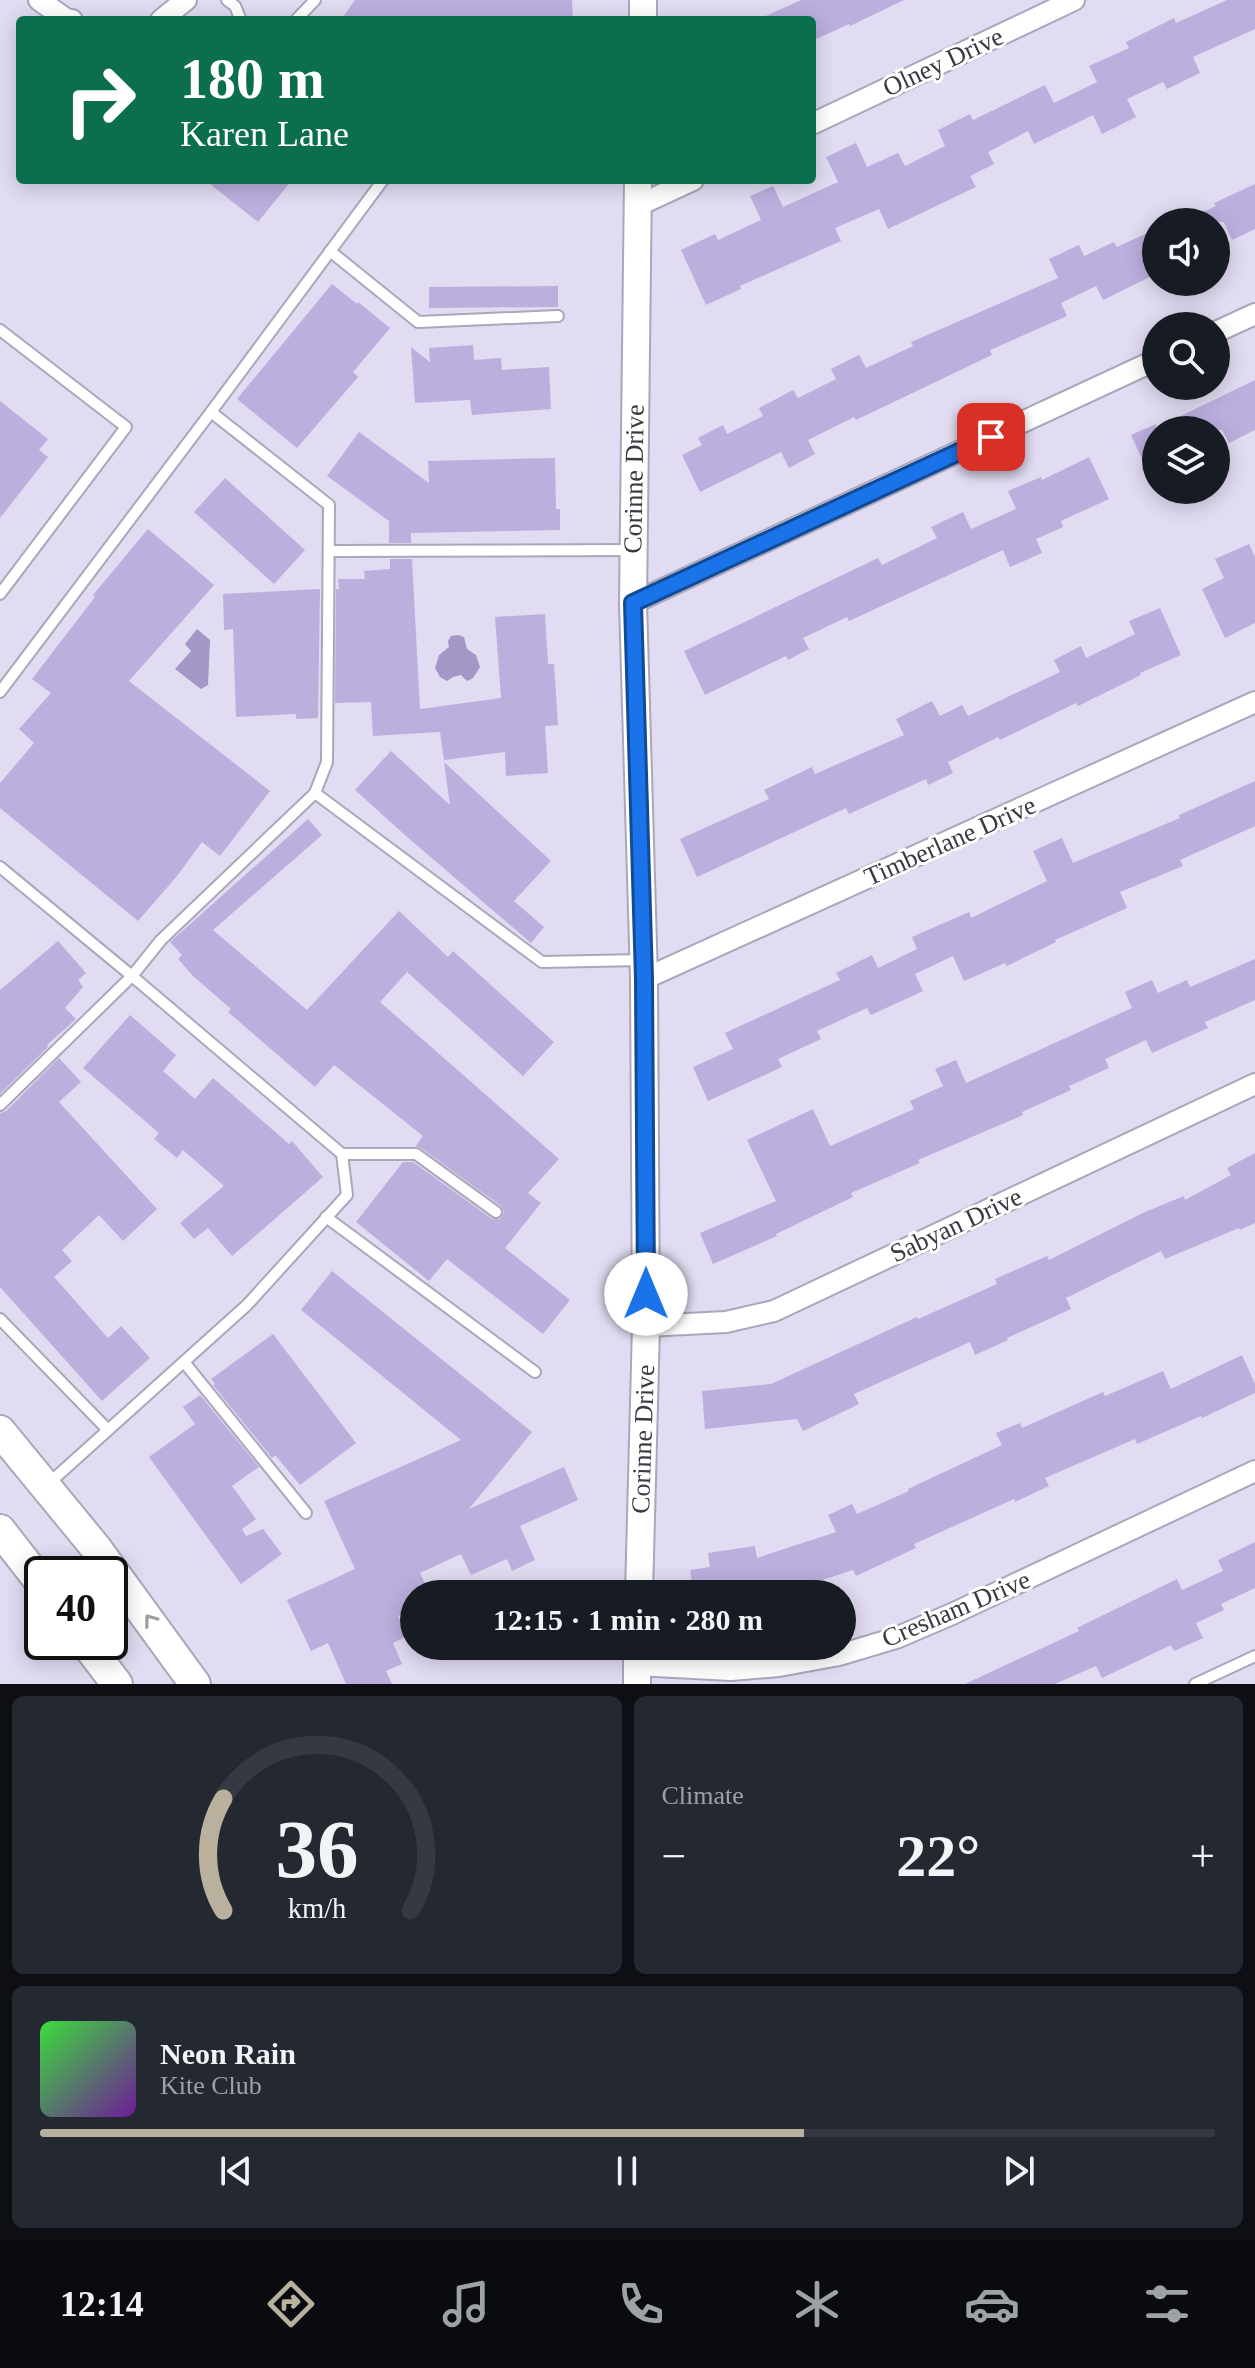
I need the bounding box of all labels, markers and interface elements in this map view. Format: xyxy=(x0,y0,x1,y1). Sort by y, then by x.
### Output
street label: Olney Drive xyxy=(878,22,1008,102)
icon: right xyxy=(48,48,152,152)
text: 180 m xyxy=(180,48,325,110)
text: Karen Lane xyxy=(180,114,349,154)
map controls xyxy=(1142,208,1230,504)
button: sound xyxy=(1142,208,1230,296)
button: search xyxy=(1142,312,1230,400)
pin xyxy=(957,403,1025,471)
street label: Corinne Drive xyxy=(618,404,650,554)
icon: arrive xyxy=(969,415,1013,459)
button: layers xyxy=(1142,416,1230,504)
street label: Timberlane Drive xyxy=(860,790,1040,892)
street label: Sabyan Drive xyxy=(885,1182,1027,1268)
position arrow xyxy=(604,1252,688,1336)
street label: Corinne Drive xyxy=(626,1364,660,1514)
speed limit sign: 40 xyxy=(24,1556,128,1660)
street label: Cresham Drive xyxy=(878,1565,1034,1653)
text: 12:15 · 1 min · 280 m xyxy=(493,1603,763,1636)
one-way arrow xyxy=(146,1615,160,1629)
text: Climate xyxy=(662,1781,744,1810)
text: 36 xyxy=(275,1803,358,1895)
text: 22° xyxy=(896,1823,980,1889)
text: − xyxy=(662,1832,686,1881)
text: + xyxy=(1190,1832,1215,1881)
text: km/h xyxy=(287,1893,346,1924)
text: Neon Rain xyxy=(160,2037,296,2070)
text: Kite Club xyxy=(160,2071,262,2100)
icon: previous xyxy=(214,2149,258,2193)
icon: pause xyxy=(605,2149,649,2193)
icon: next xyxy=(997,2149,1041,2193)
icon: directions xyxy=(263,2276,319,2332)
icon: music xyxy=(438,2276,494,2332)
icon: phone xyxy=(613,2276,669,2332)
icon: climate xyxy=(789,2276,845,2332)
icon: car xyxy=(964,2276,1020,2332)
icon: filters xyxy=(1139,2276,1195,2332)
text: 12:14 xyxy=(60,2284,144,2324)

